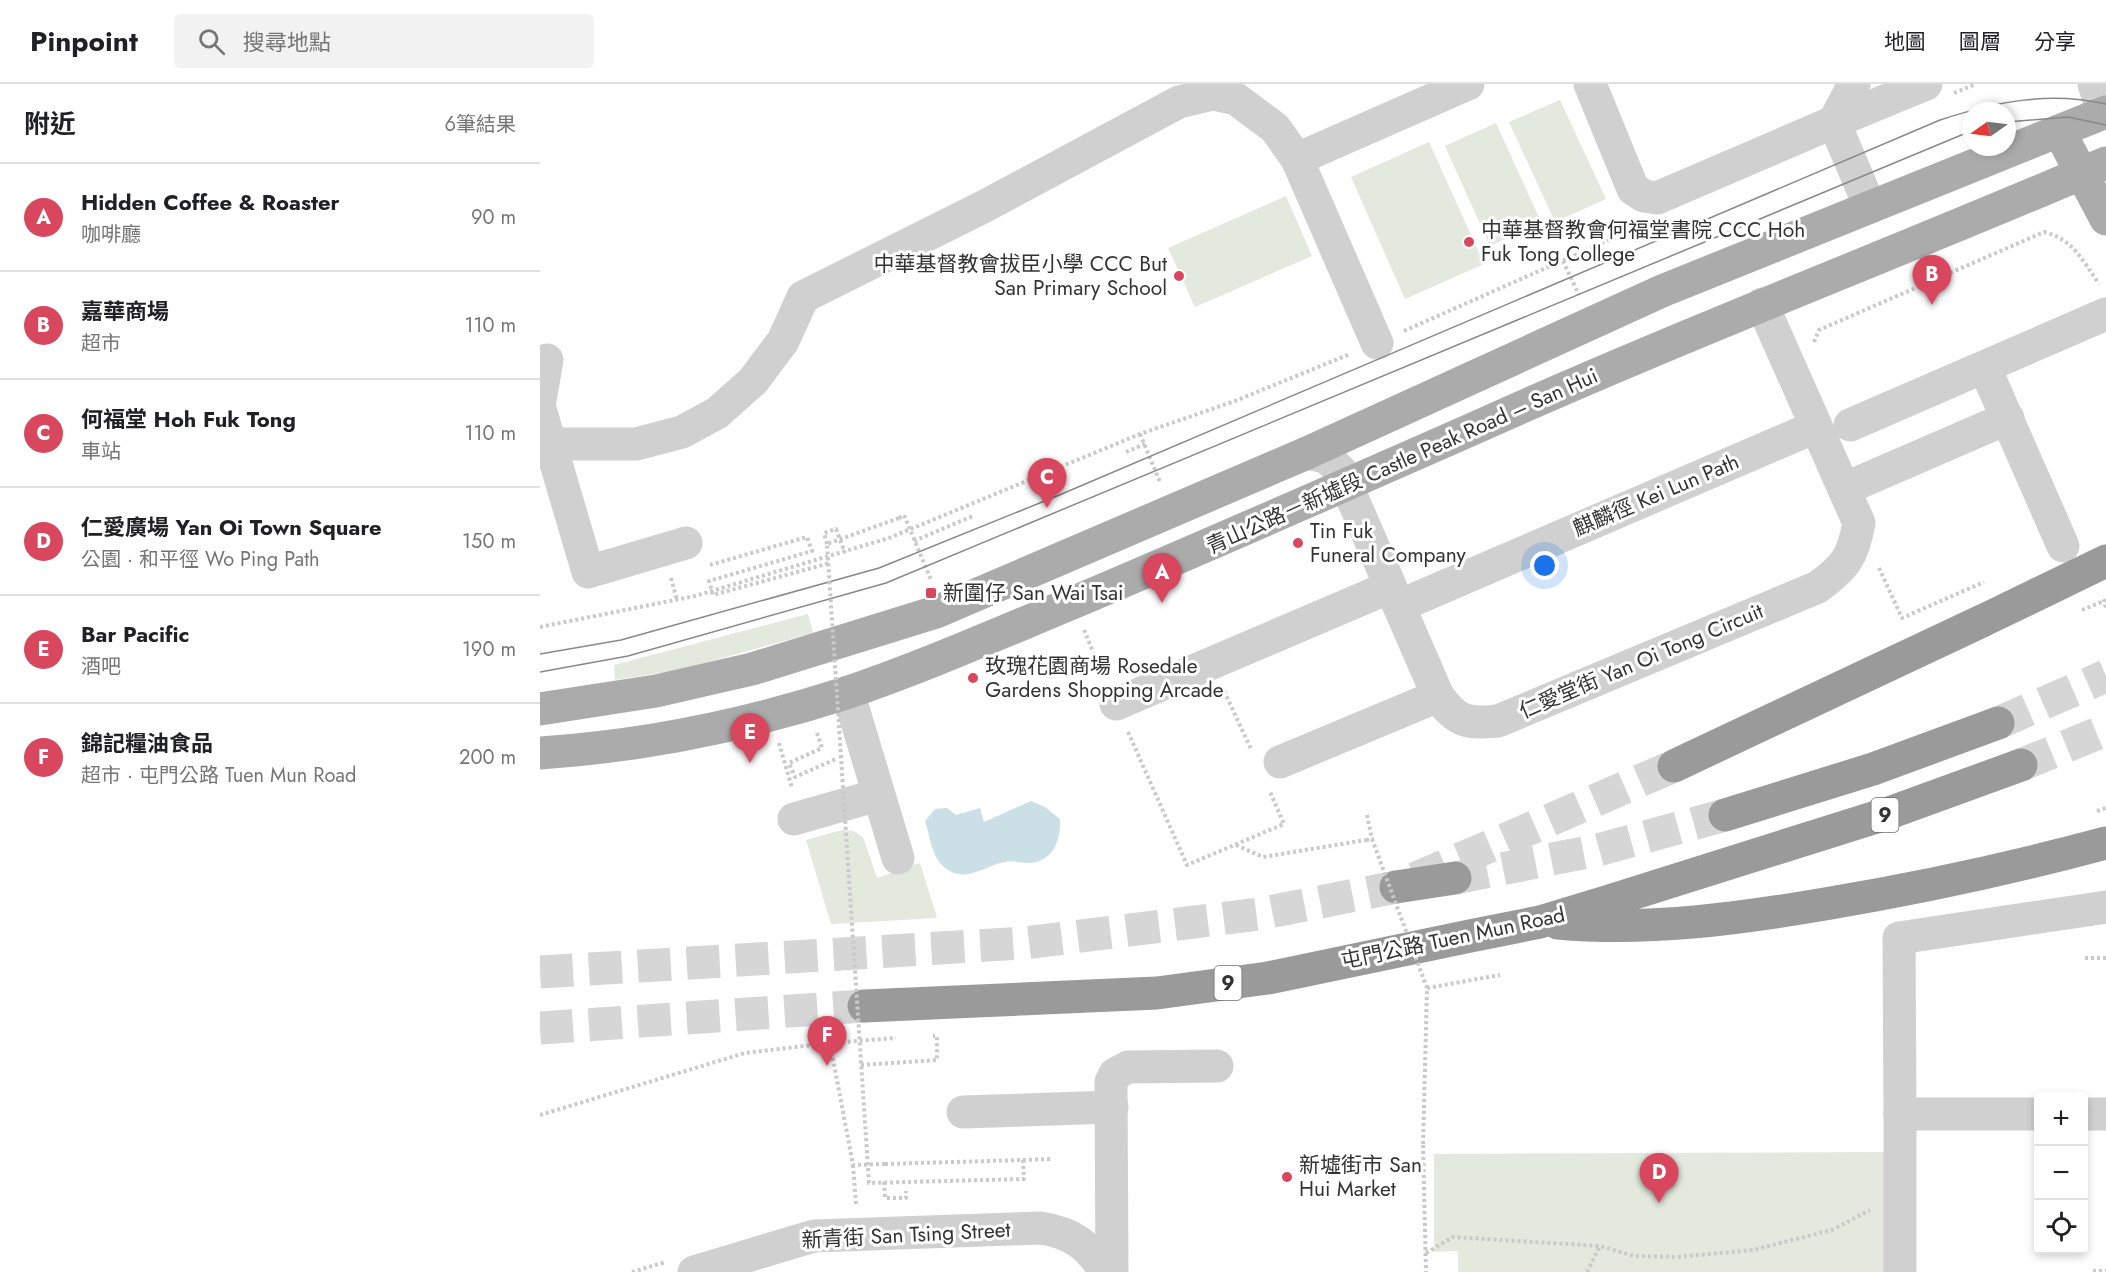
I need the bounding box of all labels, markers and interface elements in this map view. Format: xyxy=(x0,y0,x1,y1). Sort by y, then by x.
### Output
search box xyxy=(174,14,594,68)
text: Pinpoint xyxy=(30,21,138,62)
icon: search xyxy=(195,25,228,58)
text: 搜尋地點 xyxy=(243,26,331,58)
text: 地圖 xyxy=(1884,27,1926,57)
text: 圖層 xyxy=(1959,27,2001,57)
text: 分享 xyxy=(2034,27,2076,57)
north arrow xyxy=(1962,102,2016,156)
text: 附近 xyxy=(24,105,76,143)
text: 6筆結果 xyxy=(444,110,516,139)
text: Hidden Coffee & Roaster xyxy=(81,186,340,218)
text: A xyxy=(36,203,51,232)
text: 90 m xyxy=(471,203,516,232)
place label: 中華基督教會何福堂書院 CCC Hoh Fuk Tong College xyxy=(1481,215,1805,269)
text: 咖啡廳 xyxy=(81,220,141,249)
marker: 中華基督教會何福堂書院 CCC Hoh Fuk Tong College xyxy=(1462,235,1476,249)
place label: 中華基督教會拔臣小學 CCC But San Primary School xyxy=(873,249,1167,303)
pin: B xyxy=(1912,256,1952,305)
marker: 中華基督教會拔臣小學 CCC But San Primary School xyxy=(1172,269,1186,283)
text: 嘉華商場 xyxy=(81,295,169,327)
text: B xyxy=(37,311,50,340)
text: 110 m xyxy=(464,311,516,340)
text: 超市 xyxy=(81,329,121,358)
street label: 青山公路－新墟段 Castle Peak Road – San Hui xyxy=(1202,361,1602,561)
text: 何福堂 Hoh Fuk Tong xyxy=(81,403,296,435)
text: C xyxy=(36,419,51,448)
text: 110 m xyxy=(464,419,516,448)
text: 車站 xyxy=(81,437,121,466)
street label: 麒麟徑 Kei Lun Path xyxy=(1568,447,1744,543)
pin: C xyxy=(1028,458,1066,508)
text: 仁愛廣場 Yan Oi Town Square xyxy=(81,511,382,543)
place label: Tin Fuk Funeral Company xyxy=(1310,516,1467,570)
text: D xyxy=(36,527,51,556)
text: 150 m xyxy=(462,527,516,556)
marker: Tin Fuk Funeral Company xyxy=(1291,536,1305,550)
text: 公園 · 和平徑 Wo Ping Path xyxy=(81,545,319,574)
your location xyxy=(1530,551,1559,580)
pin: A xyxy=(1142,554,1182,603)
place label: 新圍仔 San Wai Tsai xyxy=(943,578,1123,608)
marker: 新圍仔 San Wai Tsai xyxy=(924,586,938,600)
street label: 仁愛堂街 Yan Oi Tong Circuit xyxy=(1514,596,1768,726)
text: Bar Pacific xyxy=(81,618,189,650)
text: E xyxy=(37,635,50,664)
text: 190 m xyxy=(462,635,516,664)
place label: 玫瑰花園商場 Rosedale Gardens Shopping Arcade xyxy=(985,651,1224,705)
text: 酒吧 xyxy=(81,652,121,681)
marker: 玫瑰花園商場 Rosedale Gardens Shopping Arcade xyxy=(966,671,980,685)
pin: E xyxy=(730,714,770,763)
text: 錦記糧油食品 xyxy=(81,727,213,759)
text: F xyxy=(38,743,49,772)
text: 200 m xyxy=(459,743,516,772)
text: 超市 · 屯門公路 Tuen Mun Road xyxy=(81,761,356,790)
road number: 9 xyxy=(1872,798,1898,832)
street label: 屯門公路 Tuen Mun Road xyxy=(1338,900,1568,976)
road number: 9 xyxy=(1214,966,1242,1000)
pin: F xyxy=(808,1016,846,1066)
map controls xyxy=(2034,1092,2088,1254)
button: + xyxy=(2034,1092,2088,1146)
button: − xyxy=(2034,1146,2088,1200)
place label: 新墟街市 San Hui Market xyxy=(1299,1150,1422,1204)
pin: D xyxy=(1640,1154,1678,1203)
marker: 新墟街市 San Hui Market xyxy=(1280,1170,1294,1184)
button: locate xyxy=(2034,1200,2088,1254)
street label: 新青街 San Tsing Street xyxy=(801,1215,1011,1255)

